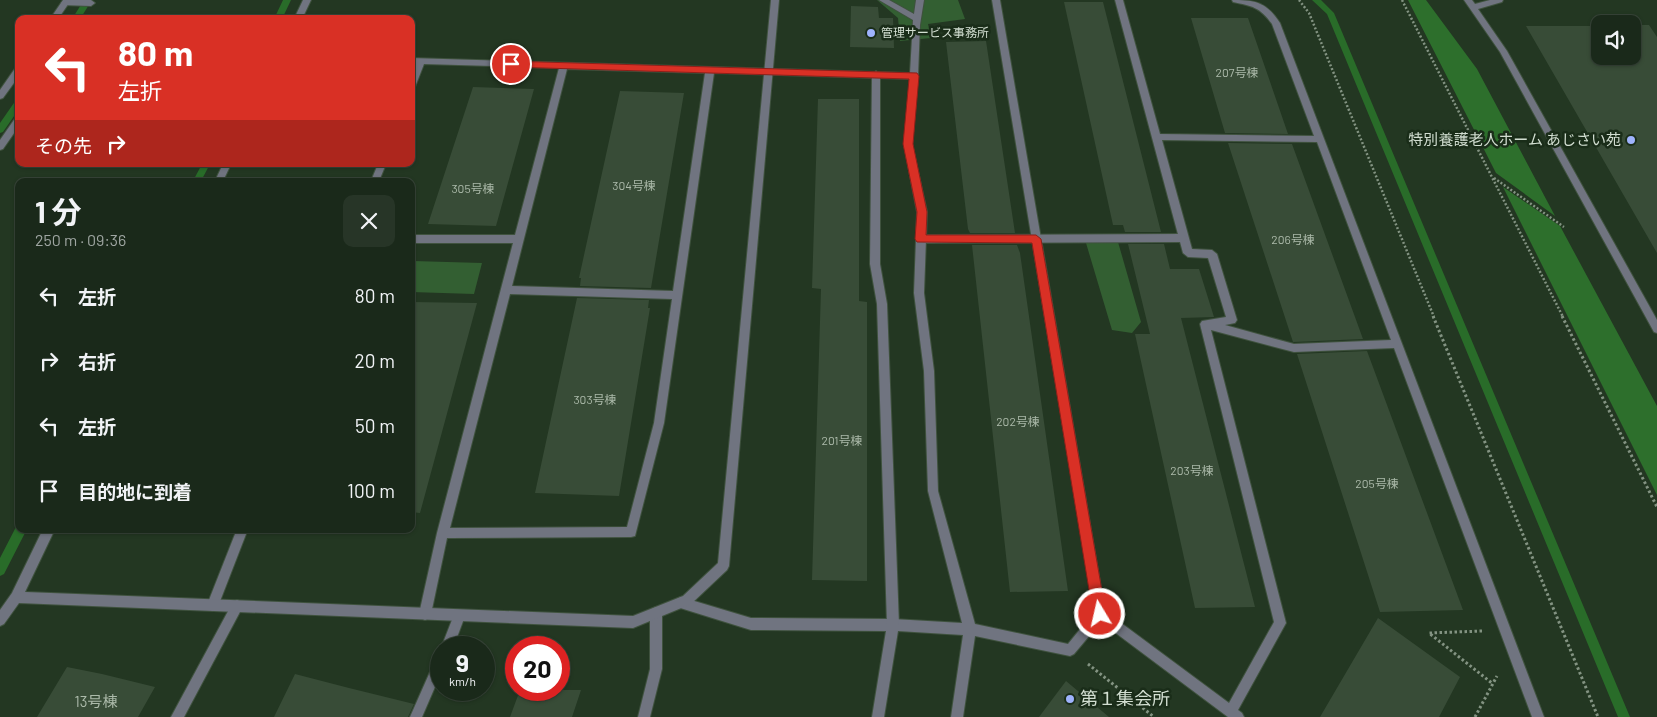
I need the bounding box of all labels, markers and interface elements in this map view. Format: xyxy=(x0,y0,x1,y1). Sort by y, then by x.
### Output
map controls xyxy=(1591,15,1641,65)
button: sound xyxy=(1591,15,1641,65)
place label: 管理サービス事務所 xyxy=(881,25,989,39)
marker: 管理サービス事務所 xyxy=(865,27,877,39)
text: 80 m xyxy=(118,31,193,73)
icon: left xyxy=(35,35,100,100)
pin xyxy=(490,43,532,85)
icon: arrive xyxy=(497,50,525,78)
house number: 207号棟 xyxy=(1216,65,1258,79)
text: 左折 xyxy=(118,77,162,103)
icon: right xyxy=(102,130,130,158)
place label: 特別養護老人ホーム あじさい苑 xyxy=(1408,130,1621,148)
text: その先 xyxy=(35,134,92,157)
marker: 特別養護老人ホーム あじさい苑 xyxy=(1625,134,1637,146)
house number: 304号棟 xyxy=(612,178,656,192)
house number: 305号棟 xyxy=(451,181,495,195)
text: 1 分 xyxy=(35,193,82,229)
button: close xyxy=(343,195,395,247)
text: 250 m · 09:36 xyxy=(35,230,126,249)
house number: 206号棟 xyxy=(1271,232,1315,246)
icon: left xyxy=(35,282,63,310)
text: 80 m xyxy=(355,284,395,307)
text: 左折 xyxy=(78,285,116,308)
icon: right xyxy=(35,347,63,375)
text: 20 m xyxy=(355,349,395,372)
text: 右折 xyxy=(78,350,116,373)
house number: 303号棟 xyxy=(573,392,617,406)
icon: left xyxy=(35,412,63,440)
text: 50 m xyxy=(355,414,395,437)
house number: 202号棟 xyxy=(996,414,1040,428)
text: 左折 xyxy=(78,415,116,438)
house number: 201号棟 xyxy=(821,433,863,447)
house number: 203号棟 xyxy=(1170,463,1214,477)
house number: 205号棟 xyxy=(1355,476,1399,490)
icon: arrive xyxy=(35,477,63,505)
text: 100 m xyxy=(347,479,395,502)
text: 目的地に到着 xyxy=(78,480,192,503)
position arrow xyxy=(1073,587,1125,639)
speed limit sign: 20 xyxy=(505,636,570,701)
text: 9 xyxy=(456,647,469,677)
text: km/h xyxy=(449,674,476,688)
place label: 第１集会所 xyxy=(1080,687,1170,709)
house number: 13号棟 xyxy=(75,692,117,710)
marker: 第１集会所 xyxy=(1064,693,1076,705)

